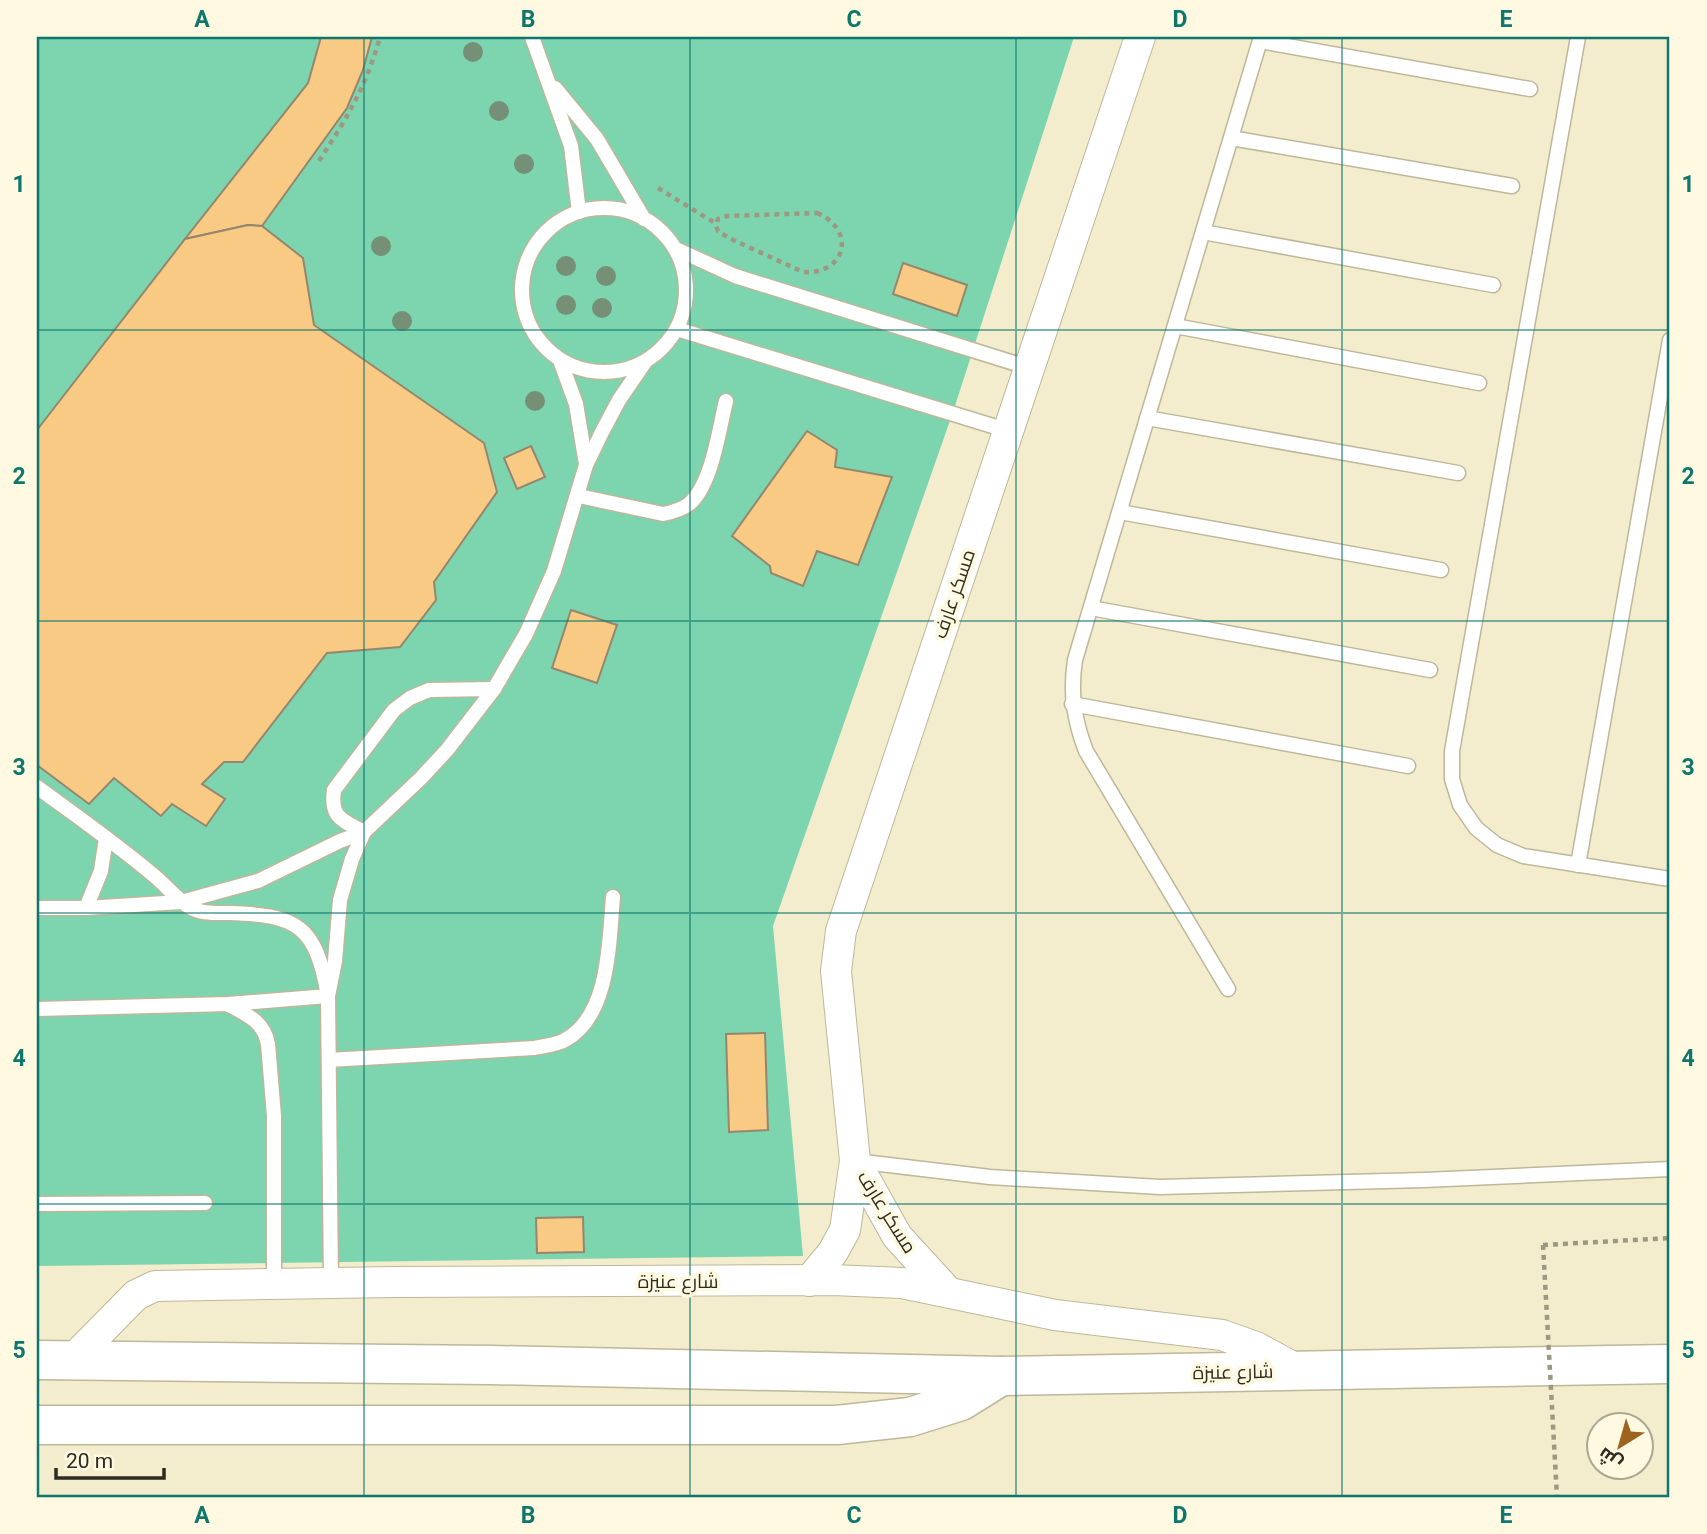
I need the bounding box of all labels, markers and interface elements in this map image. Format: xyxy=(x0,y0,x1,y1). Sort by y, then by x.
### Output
text: A xyxy=(194,6,210,33)
text: B xyxy=(521,6,535,33)
text: C xyxy=(846,6,862,33)
text: D xyxy=(1173,6,1187,33)
text: E xyxy=(1500,6,1513,33)
text: 1 xyxy=(12,171,26,198)
text: 1 xyxy=(1681,171,1695,198)
text: 2 xyxy=(12,463,26,490)
text: 2 xyxy=(1681,463,1695,490)
street label: مسكر عارف xyxy=(928,546,980,642)
text: 3 xyxy=(12,754,26,781)
text: 3 xyxy=(1681,754,1695,781)
text: 4 xyxy=(12,1045,26,1072)
text: 4 xyxy=(1681,1045,1695,1072)
street label: مسكر عارف xyxy=(853,1166,921,1258)
street label: شارع عنيزة xyxy=(638,1270,718,1295)
text: 5 xyxy=(12,1337,26,1364)
text: 5 xyxy=(1681,1337,1695,1364)
street label: شارع عنيزة xyxy=(1192,1360,1274,1386)
north arrow xyxy=(1584,1412,1654,1482)
scale bar xyxy=(56,1436,164,1480)
text: ش xyxy=(1593,1443,1627,1476)
text: 20 m xyxy=(66,1449,113,1473)
text: A xyxy=(194,1502,210,1529)
text: B xyxy=(521,1502,535,1529)
text: C xyxy=(846,1502,862,1529)
text: D xyxy=(1173,1502,1187,1529)
text: E xyxy=(1500,1502,1513,1529)

